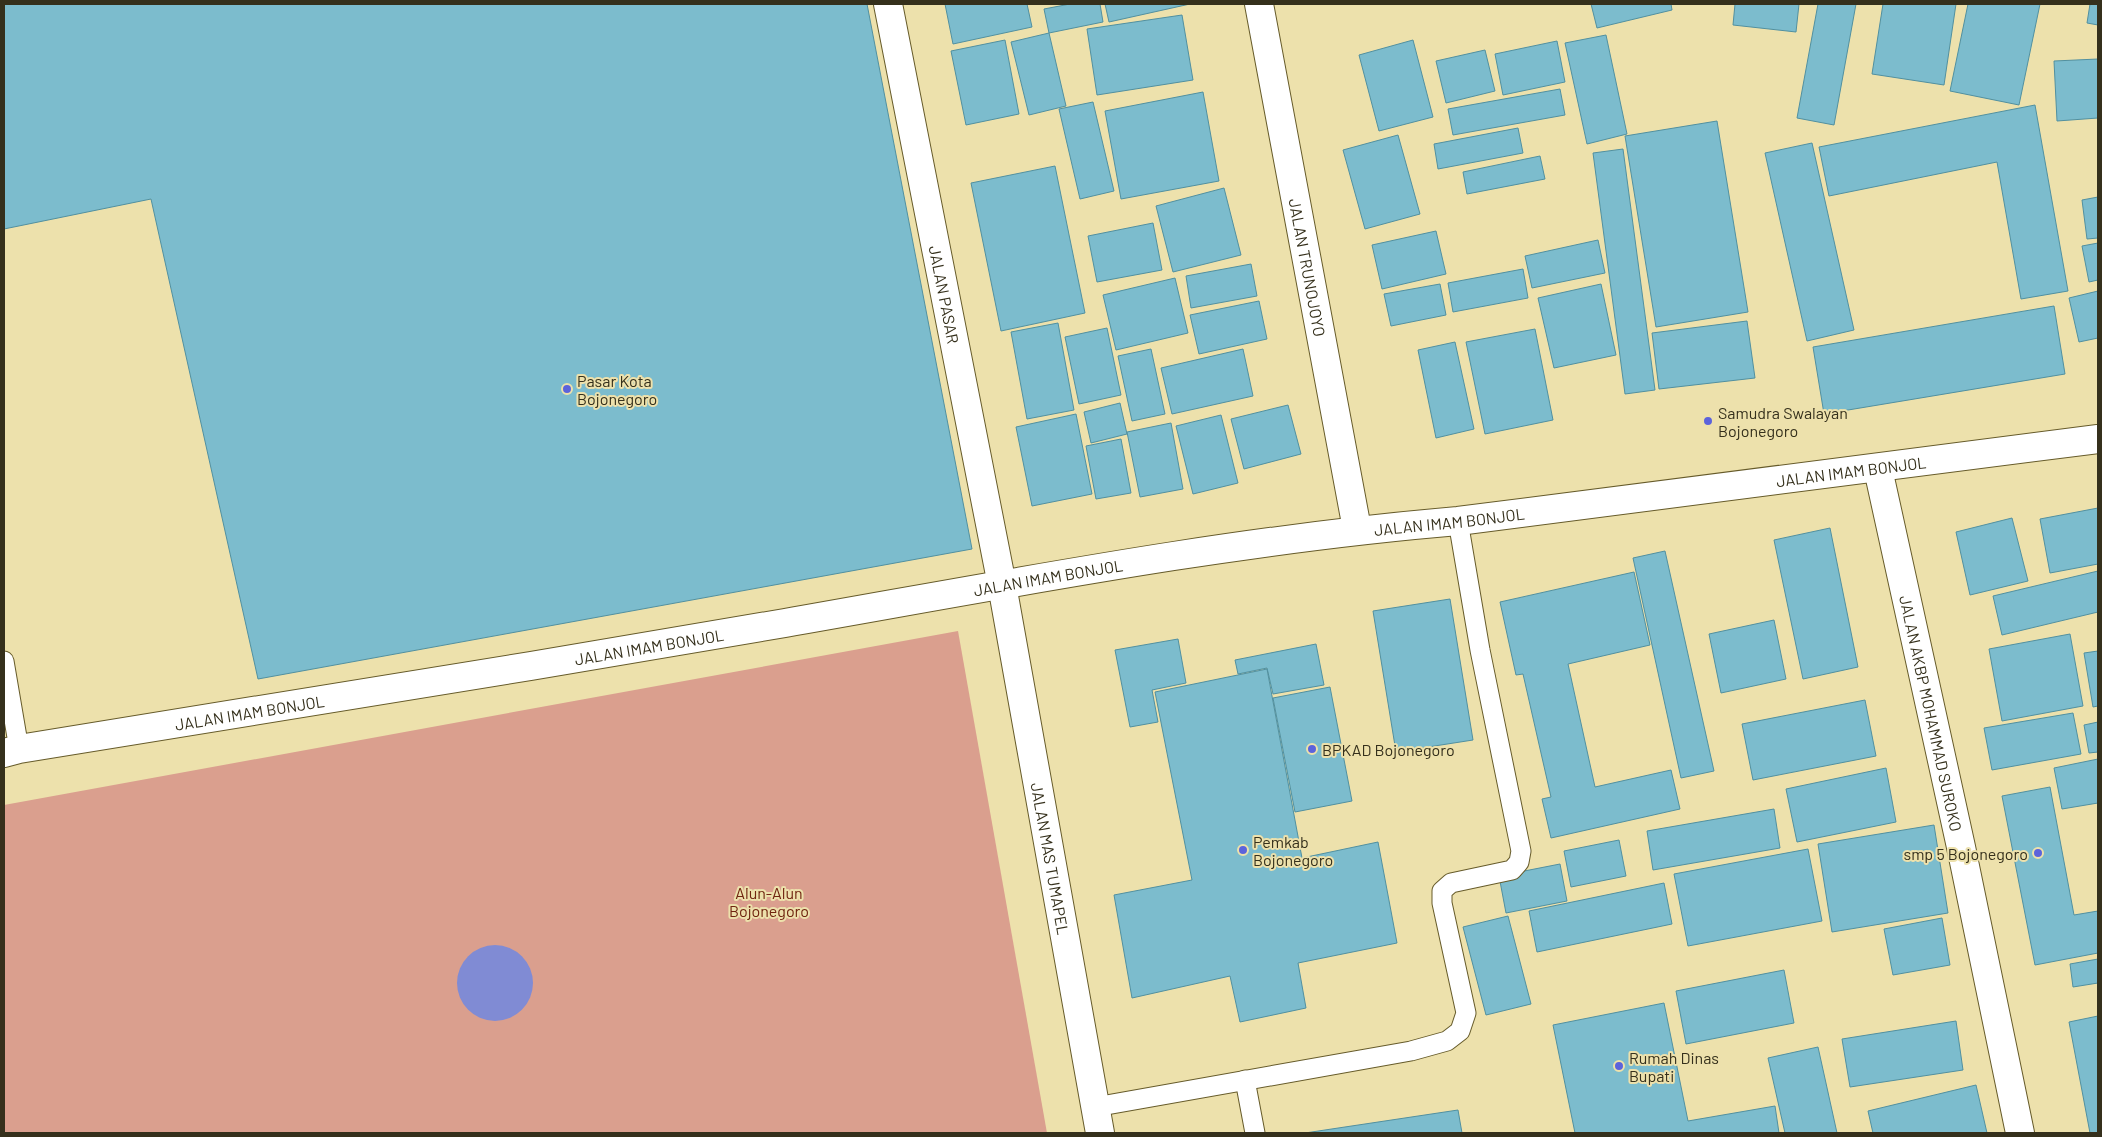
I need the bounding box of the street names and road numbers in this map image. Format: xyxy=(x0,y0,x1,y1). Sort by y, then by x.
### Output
street label: JALAN TRUNOJOYO xyxy=(1286,197,1330,338)
street label: JALAN PASAR xyxy=(926,244,964,345)
street label: JALAN IMAM BONJOL xyxy=(1775,452,1927,490)
street label: JALAN IMAM BONJOL xyxy=(1373,503,1526,539)
street label: JALAN IMAM BONJOL xyxy=(972,555,1124,599)
street label: JALAN AKBP MOHAMMAD SUROKO xyxy=(1896,593,1967,833)
street label: JALAN IMAM BONJOL xyxy=(573,624,725,668)
street label: JALAN IMAM BONJOL xyxy=(173,690,326,733)
street label: JALAN MAS TUMAPEL xyxy=(1028,781,1074,936)

